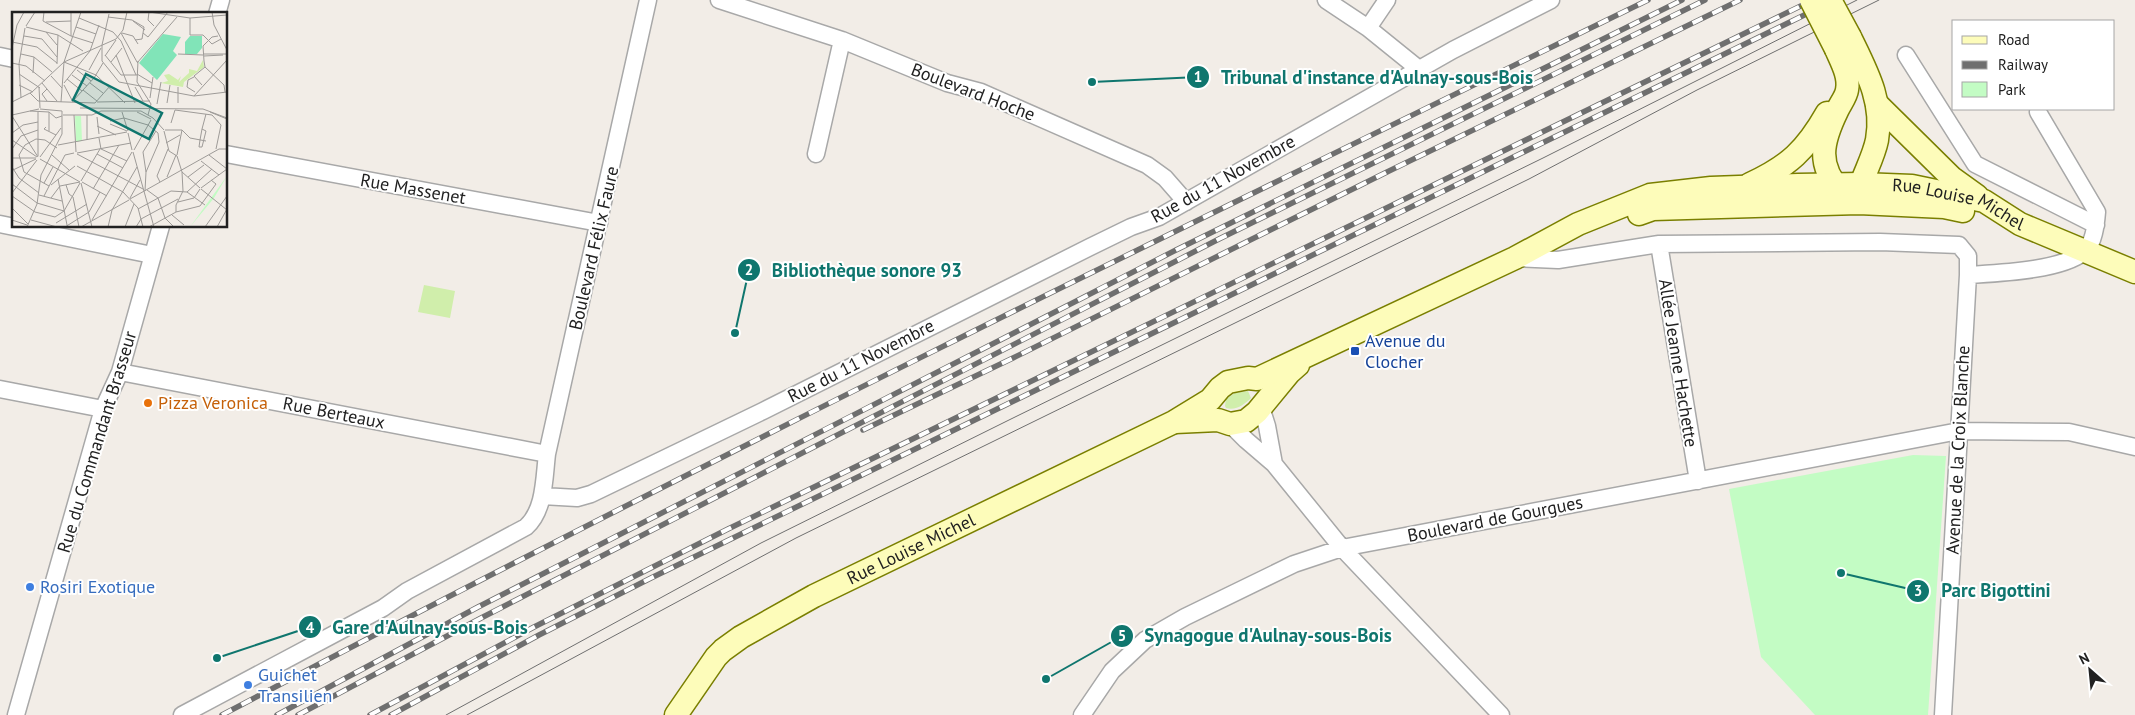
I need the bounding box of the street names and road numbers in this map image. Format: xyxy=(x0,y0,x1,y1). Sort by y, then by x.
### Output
street label: Boulevard Hoche xyxy=(908,57,1038,126)
street label: Rue du 11 Novembre xyxy=(1147,129,1299,228)
street label: Boulevard Félix Faure xyxy=(563,164,624,332)
street label: Rue Massenet xyxy=(359,168,468,209)
street label: Rue Louise Michel xyxy=(1892,173,2029,236)
street label: Allée Jeanne Hachette xyxy=(1654,277,1703,449)
street label: Rue du 11 Novembre xyxy=(784,314,938,407)
street label: Rue du Commandant Brasseur xyxy=(52,328,141,556)
street label: Avenue de la Croix Blanche xyxy=(1941,345,1974,555)
street label: Rue Berteaux xyxy=(281,391,387,434)
street label: Boulevard de Gourgues xyxy=(1405,490,1585,547)
street label: Rue Louise Michel xyxy=(843,508,979,589)

